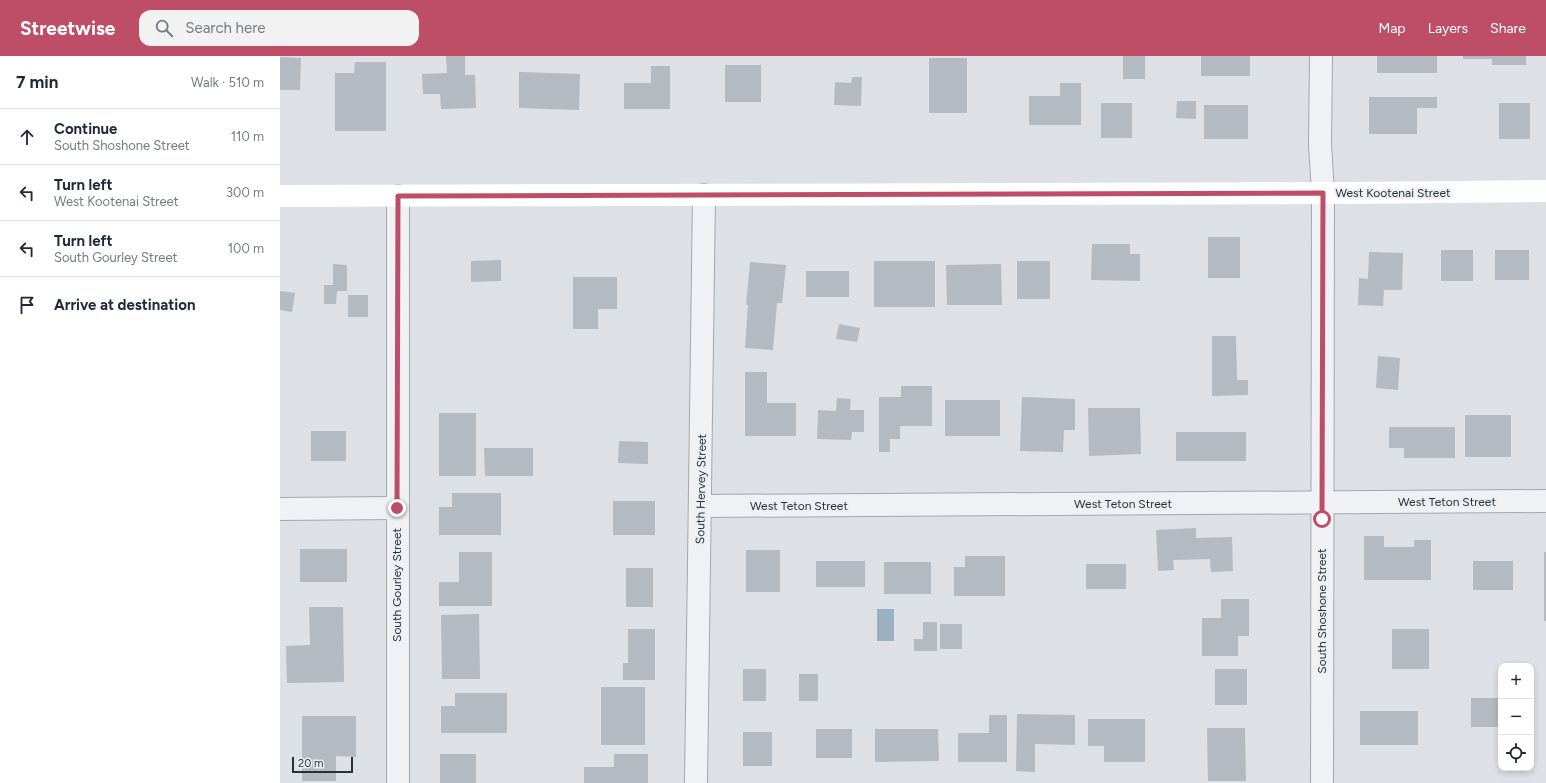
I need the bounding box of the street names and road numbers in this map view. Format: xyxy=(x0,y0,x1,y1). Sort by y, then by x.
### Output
street label: West Kootenai Street xyxy=(1335,186,1451,200)
street label: South Hervey Street xyxy=(693,433,709,544)
street label: West Teton Street xyxy=(1398,495,1496,509)
street label: West Teton Street xyxy=(1074,497,1172,511)
street label: West Teton Street xyxy=(750,499,848,513)
street label: South Gourley Street xyxy=(390,528,404,642)
street label: South Shoshone Street xyxy=(1315,548,1329,674)

